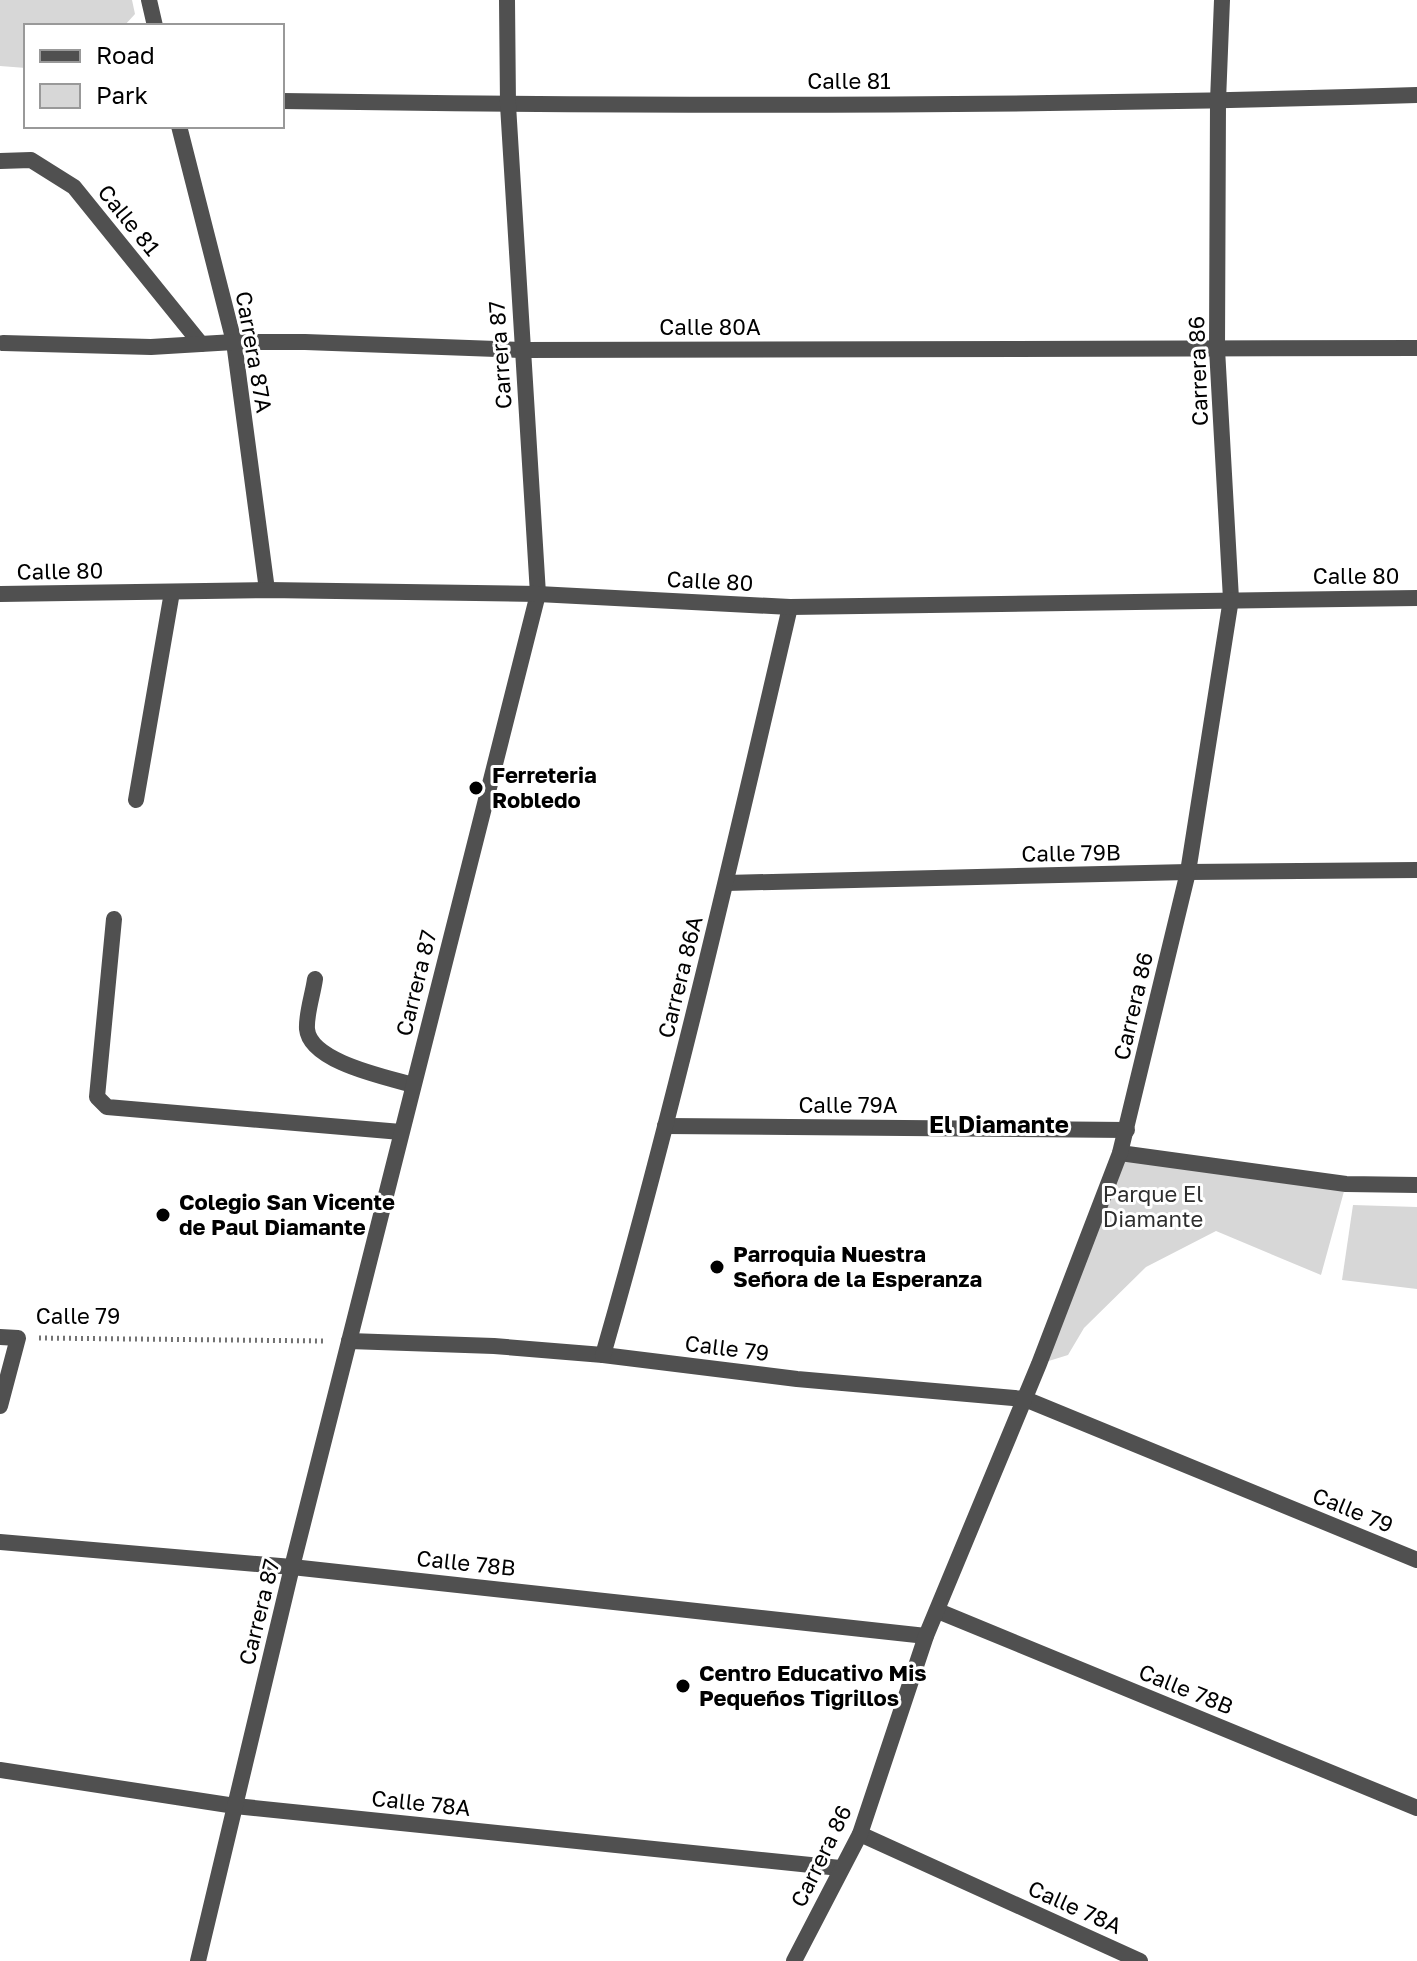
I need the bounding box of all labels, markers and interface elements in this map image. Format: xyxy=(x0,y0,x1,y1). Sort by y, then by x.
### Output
legend xyxy=(24,24,284,128)
text: Road xyxy=(96,40,155,69)
street label: Calle 81 xyxy=(807,67,891,94)
text: Park xyxy=(96,80,148,109)
street label: Calle 81 xyxy=(93,179,166,261)
street label: Carrera 87A xyxy=(231,289,279,415)
street label: Carrera 87 xyxy=(482,300,517,410)
street label: Calle 80A xyxy=(659,313,761,340)
street label: Carrera 86 xyxy=(1182,316,1213,427)
street label: Calle 80 xyxy=(16,556,104,585)
street label: Calle 80 xyxy=(1313,562,1399,589)
street label: Calle 80 xyxy=(666,565,754,596)
place label: Ferreteria Robledo xyxy=(492,761,597,813)
marker: Ferreteria Robledo xyxy=(467,779,485,797)
street label: Calle 79B xyxy=(1021,838,1121,867)
street label: Carrera 86A xyxy=(651,913,708,1041)
street label: Carrera 87 xyxy=(389,927,442,1039)
street label: Carrera 86 xyxy=(1107,949,1158,1063)
street label: Calle 79A xyxy=(798,1091,898,1118)
district label: El Diamante xyxy=(929,1109,1069,1138)
park label: Parque El Diamante xyxy=(1103,1180,1203,1232)
place label: Colegio San Vicente de Paul Diamante xyxy=(179,1188,395,1240)
marker: Colegio San Vicente de Paul Diamante xyxy=(154,1206,172,1224)
place label: Parroquia Nuestra Señora de la Esperanza xyxy=(733,1240,982,1292)
marker: Parroquia Nuestra Señora de la Esperanza xyxy=(708,1258,726,1276)
street label: Calle 79 xyxy=(36,1302,120,1329)
street label: Calle 79 xyxy=(683,1329,771,1366)
street label: Calle 79 xyxy=(1309,1481,1397,1538)
street label: Calle 78B xyxy=(415,1544,517,1581)
street label: Carrera 87 xyxy=(232,1556,285,1668)
street label: Calle 78B xyxy=(1135,1657,1237,1720)
place label: Centro Educativo Mis Pequeños Tigrillos xyxy=(699,1659,927,1711)
marker: Centro Educativo Mis Pequeños Tigrillos xyxy=(674,1677,692,1695)
street label: Calle 78A xyxy=(370,1784,472,1821)
street label: Carrera 86 xyxy=(784,1800,857,1911)
street label: Calle 78A xyxy=(1024,1874,1126,1939)

